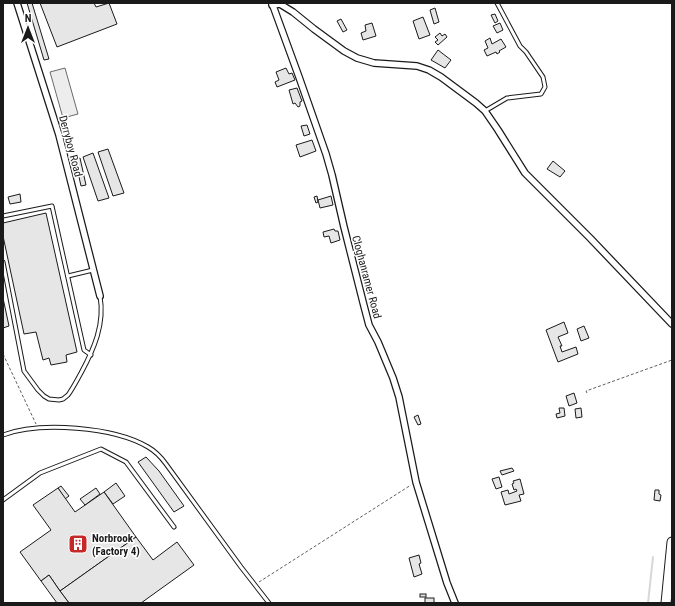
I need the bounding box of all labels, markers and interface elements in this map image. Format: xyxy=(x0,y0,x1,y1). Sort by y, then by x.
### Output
north arrow xyxy=(8,8,48,48)
text: N xyxy=(25,12,32,25)
street label: Derryboy Road xyxy=(56,114,85,178)
street label: Cloghanramer Road xyxy=(349,234,384,320)
place label: Norbrook (Factory 4) xyxy=(92,532,140,558)
building icon: Norbrook (Factory 4) xyxy=(67,533,89,555)

